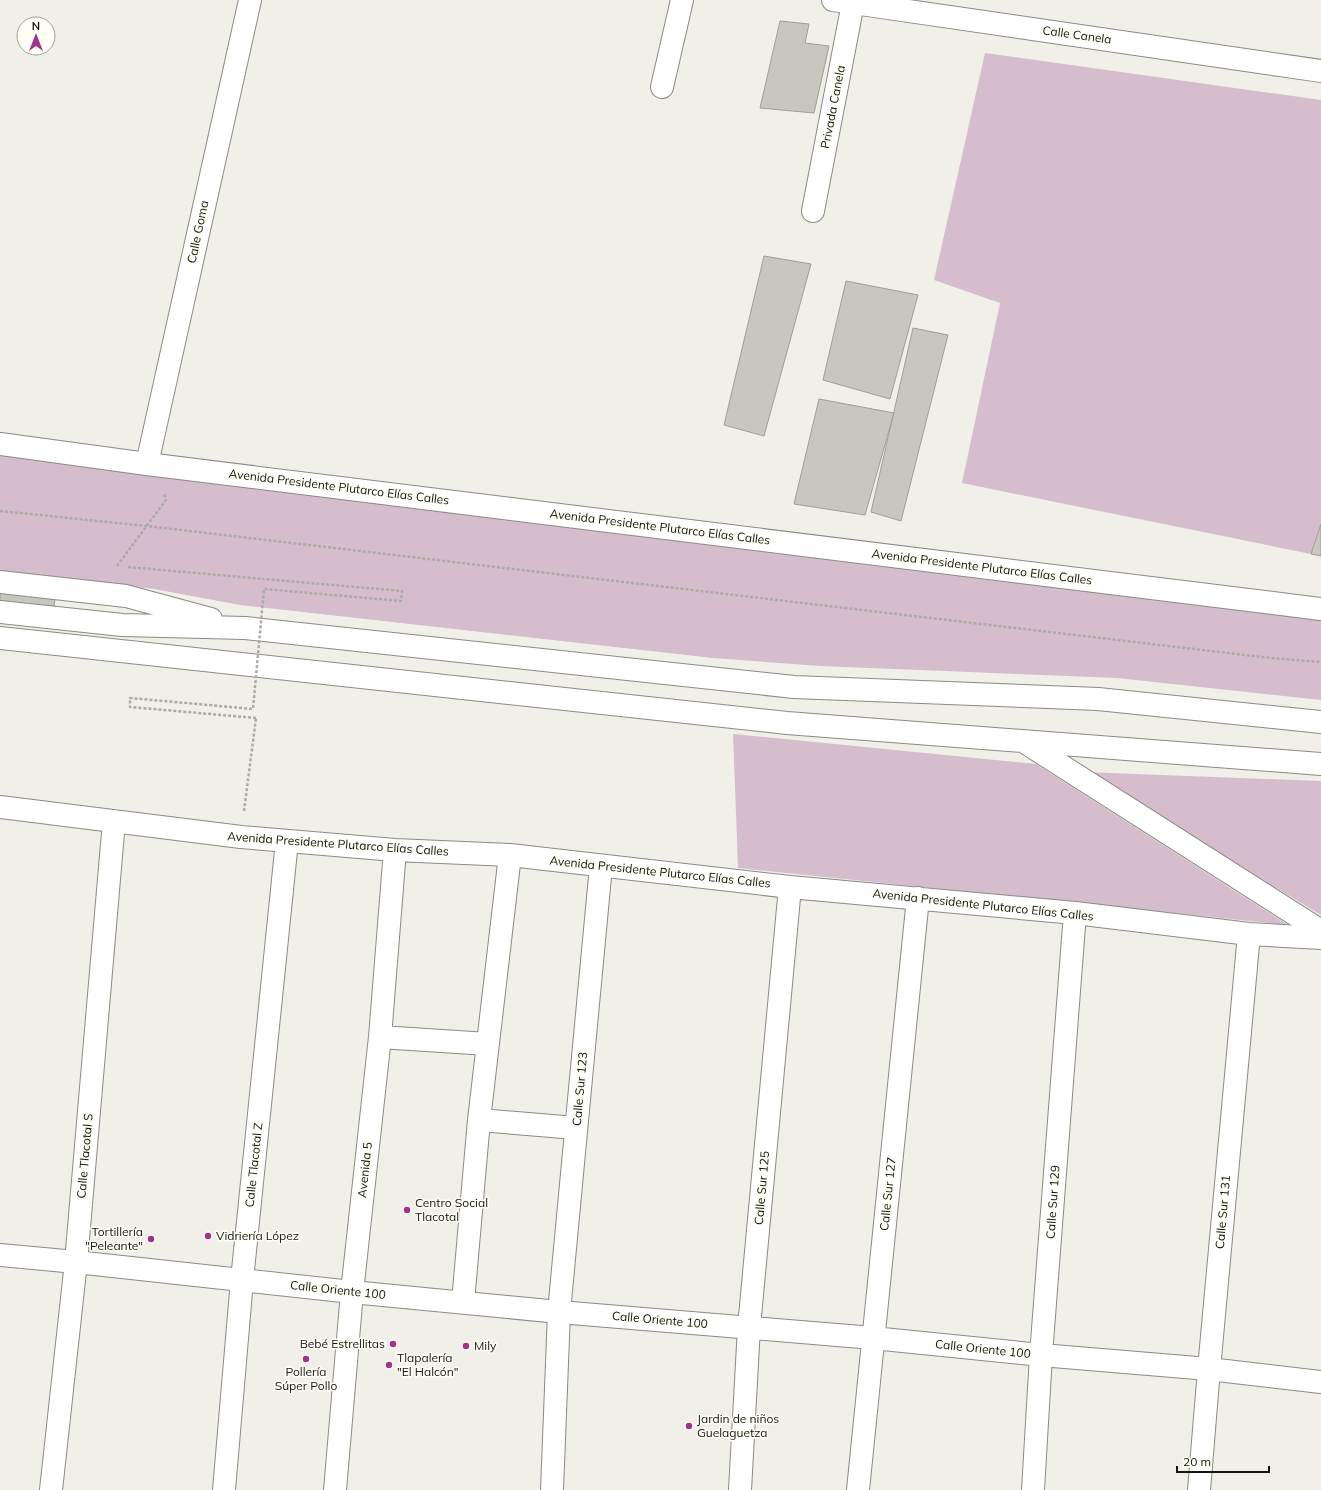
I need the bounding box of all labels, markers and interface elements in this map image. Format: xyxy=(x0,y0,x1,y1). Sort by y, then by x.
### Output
north arrow xyxy=(16,16,56,56)
text: N xyxy=(32,19,40,33)
street label: Calle Canela xyxy=(1042,22,1112,47)
street label: Privada Canela xyxy=(817,64,848,150)
street label: Calle Goma xyxy=(184,199,211,265)
street label: Avenida Presidente Plutarco Elías Calles xyxy=(228,466,450,507)
street label: Avenida Presidente Plutarco Elías Calles xyxy=(549,506,771,547)
street label: Avenida Presidente Plutarco Elías Calles xyxy=(871,546,1093,587)
street label: Avenida Presidente Plutarco Elías Calles xyxy=(227,828,449,859)
street label: Avenida Presidente Plutarco Elías Calles xyxy=(549,852,771,891)
street label: Avenida Presidente Plutarco Elías Calles xyxy=(872,885,1094,924)
street label: Calle Sur 123 xyxy=(569,1051,590,1127)
street label: Calle Tlacotal S xyxy=(73,1113,96,1199)
street label: Calle Tlacotal Z xyxy=(242,1122,265,1208)
street label: Avenida 5 xyxy=(354,1141,375,1199)
street label: Calle Sur 125 xyxy=(751,1150,772,1226)
street label: Calle Sur 127 xyxy=(876,1156,899,1232)
street label: Calle Sur 129 xyxy=(1042,1164,1063,1239)
street label: Calle Sur 131 xyxy=(1212,1174,1233,1250)
place label: Centro Social Tlacotal xyxy=(415,1195,488,1224)
marker: Centro Social Tlacotal xyxy=(402,1205,412,1215)
place label: Tortillería "Peleante" xyxy=(85,1224,143,1253)
place label: Vidriería López xyxy=(216,1228,299,1243)
marker: Vidriería López xyxy=(203,1231,213,1241)
marker: Tortillería "Peleante" xyxy=(146,1234,156,1244)
street label: Calle Oriente 100 xyxy=(290,1277,387,1302)
street label: Calle Oriente 100 xyxy=(612,1308,709,1331)
place label: Bebé Estrellitas xyxy=(300,1336,385,1351)
street label: Calle Oriente 100 xyxy=(935,1336,1032,1361)
place label: Mily xyxy=(474,1338,497,1353)
marker: Bebé Estrellitas xyxy=(388,1339,398,1349)
marker: Mily xyxy=(461,1341,471,1351)
place label: Tlapalería "El Halcón" xyxy=(397,1350,458,1379)
marker: Pollería Súper Pollo xyxy=(301,1354,311,1364)
marker: Tlapalería "El Halcón" xyxy=(384,1360,394,1370)
place label: Pollería Súper Pollo xyxy=(275,1364,337,1393)
place label: Jardin de niños Guelaguetza xyxy=(697,1411,779,1440)
marker: Jardin de niños Guelaguetza xyxy=(684,1421,694,1431)
scale bar xyxy=(1177,1448,1269,1474)
text: 20 m xyxy=(1183,1454,1211,1469)

